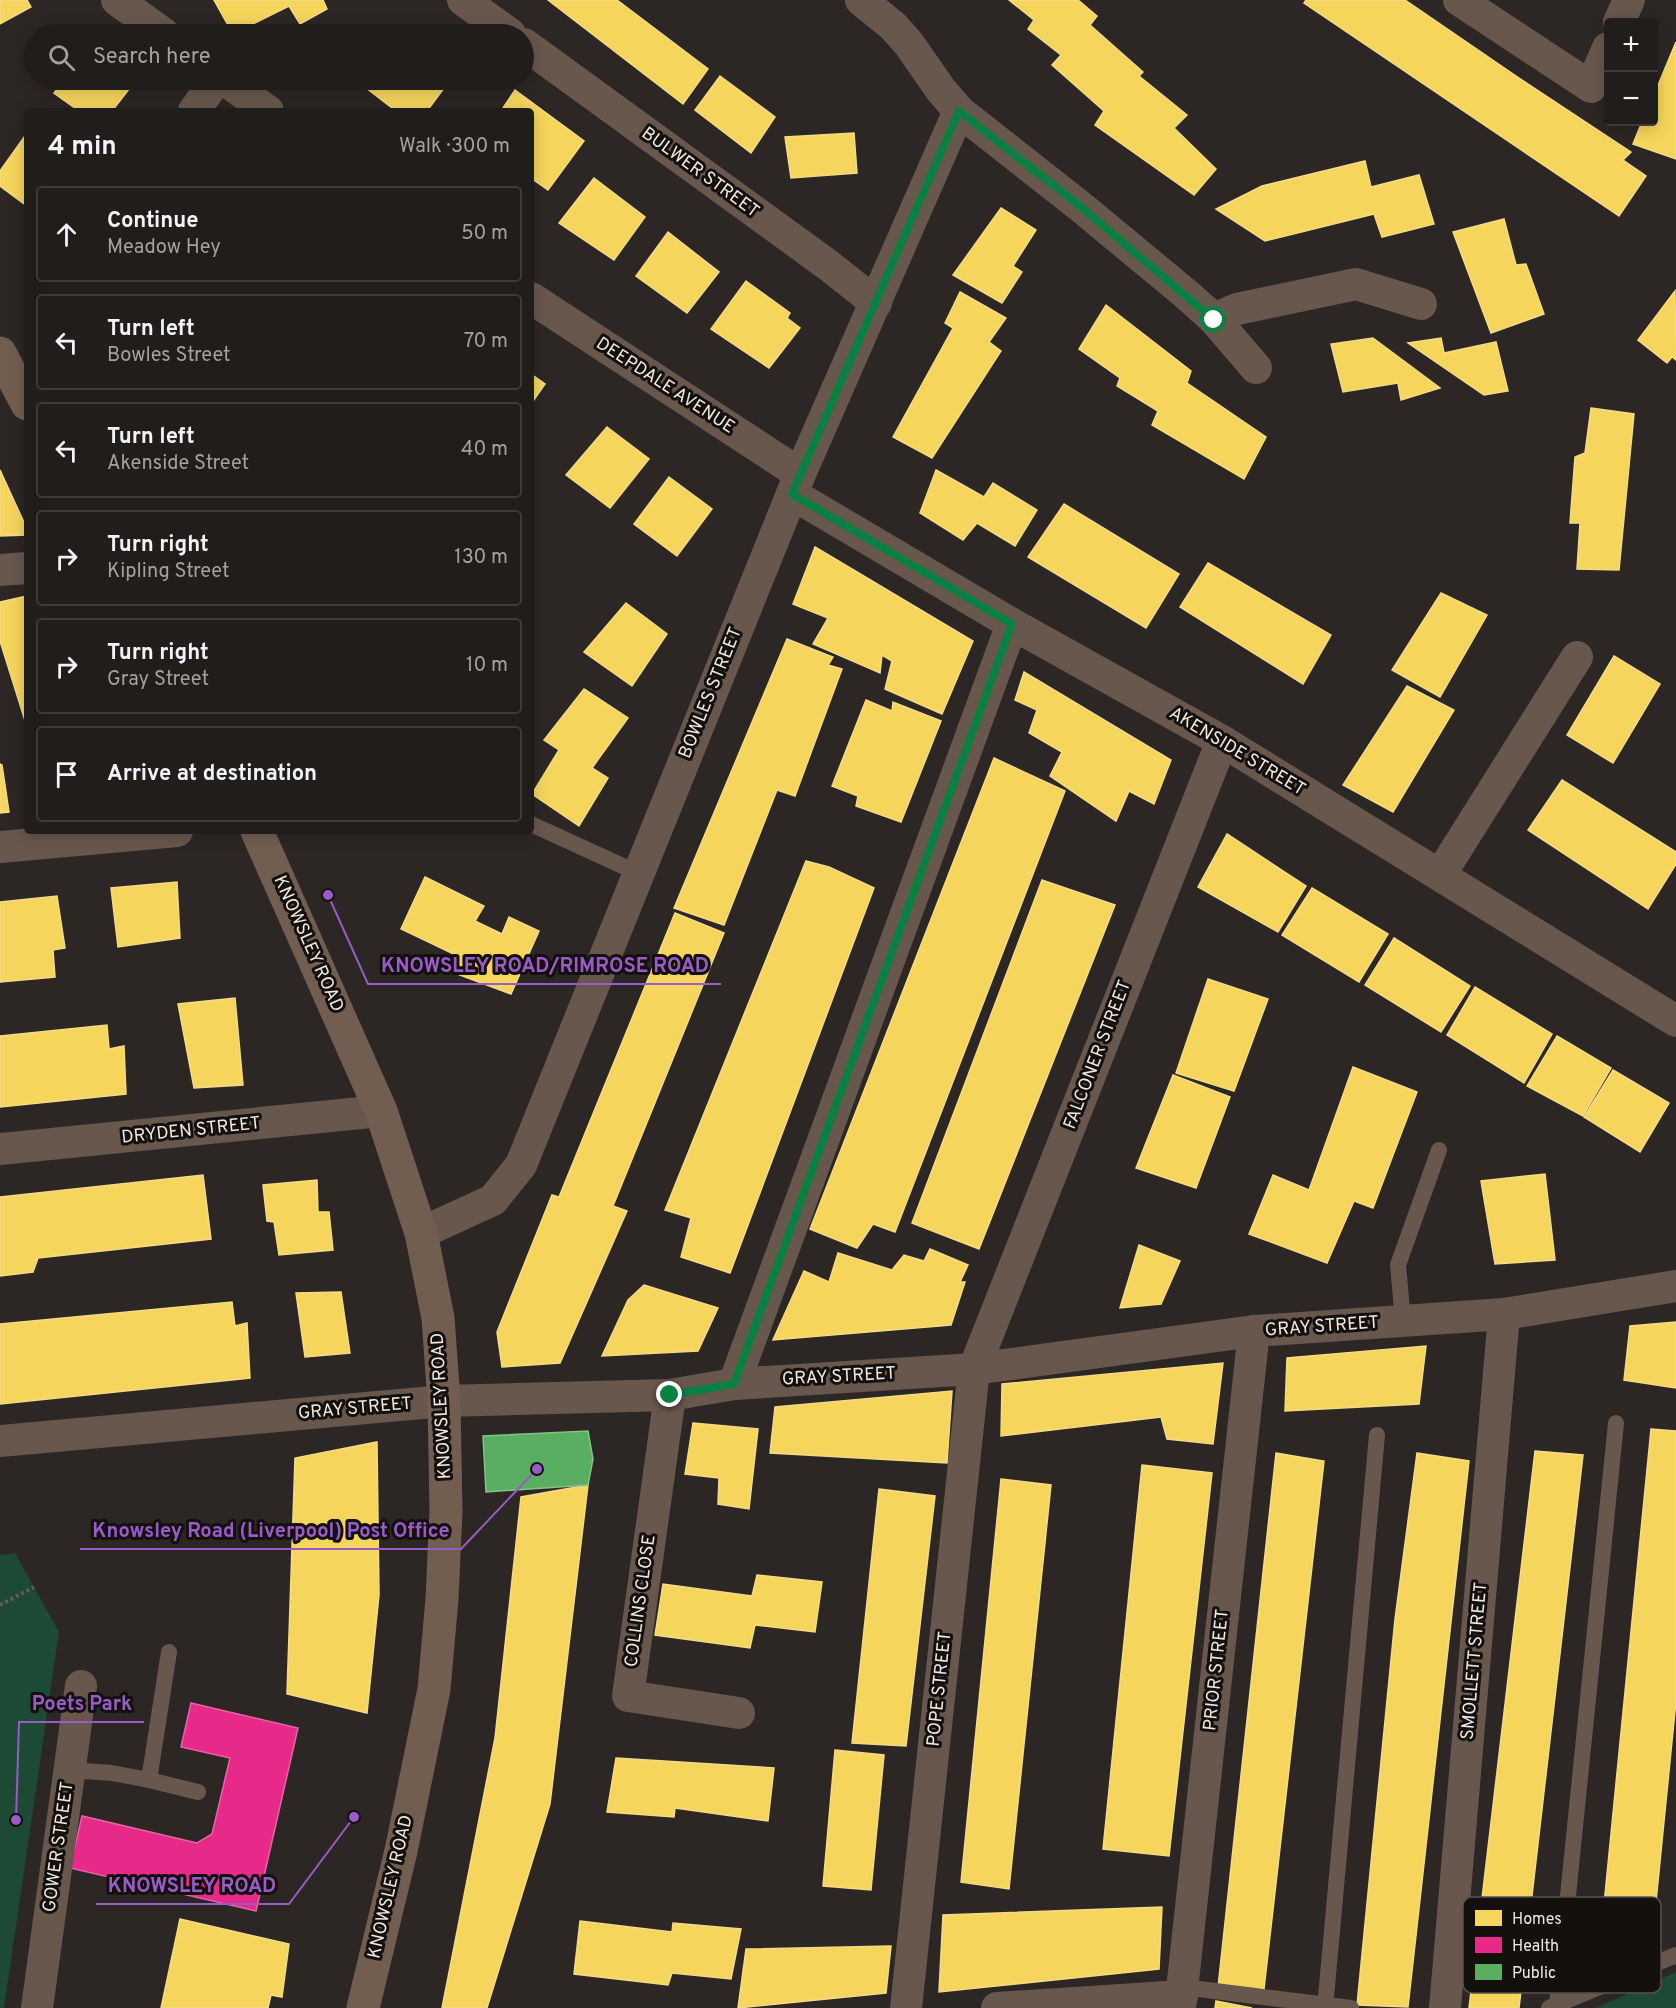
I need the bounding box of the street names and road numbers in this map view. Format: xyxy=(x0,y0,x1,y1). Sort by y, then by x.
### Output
street label: BULWER STREET xyxy=(636,122,764,224)
street label: DEEPDALE AVENUE xyxy=(591,332,739,440)
street label: BOWLES STREET xyxy=(674,624,748,762)
street label: AKENSIDE STREET xyxy=(1165,702,1309,802)
street label: KNOWSLEY ROAD xyxy=(268,872,348,1016)
street label: FALCONER STREET xyxy=(1059,977,1137,1133)
street label: DRYDEN STREET xyxy=(120,1112,262,1150)
street label: GRAY STREET xyxy=(1264,1312,1380,1342)
street label: KNOWSLEY ROAD xyxy=(427,1332,457,1480)
street label: GRAY STREET xyxy=(781,1363,897,1391)
street label: GRAY STREET xyxy=(297,1393,413,1425)
street label: COLLINS CLOSE xyxy=(620,1533,662,1669)
street label: SMOLLETT STREET xyxy=(1457,1581,1493,1741)
street label: PRIOR STREET xyxy=(1199,1608,1235,1732)
street label: POPE STREET xyxy=(923,1630,957,1748)
street label: GOWER STREET xyxy=(38,1780,80,1914)
street label: KNOWSLEY ROAD xyxy=(363,1813,419,1961)

